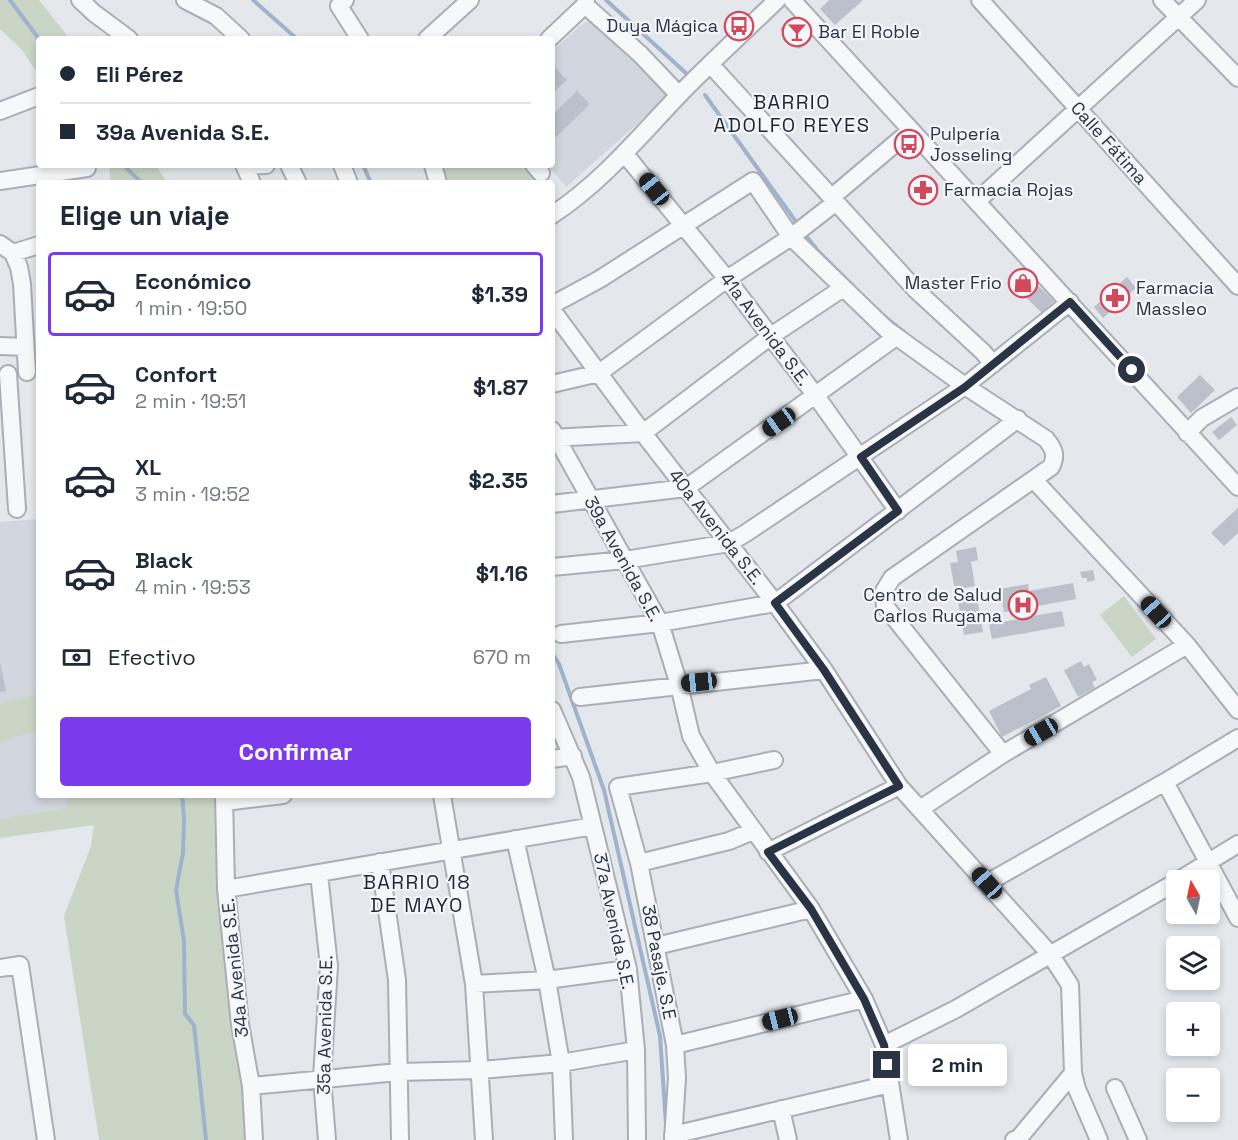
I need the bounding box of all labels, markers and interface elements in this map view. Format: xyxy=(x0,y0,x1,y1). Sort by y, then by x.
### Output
bus stop icon: Duya Mágica xyxy=(723,10,755,42)
place label: Duya Mágica xyxy=(606,14,718,37)
bar icon: Bar El Roble xyxy=(781,16,813,48)
place label: Bar El Roble xyxy=(818,20,920,43)
text: Eli Pérez xyxy=(96,60,183,88)
district label: BARRIO ADOLFO REYES xyxy=(714,89,870,138)
street label: Calle Fátima xyxy=(1066,96,1153,189)
text: 39a Avenida S.E. xyxy=(96,118,270,146)
place label: Pulpería Josseling xyxy=(930,122,1012,166)
bus stop icon: Pulpería Josseling xyxy=(893,128,925,160)
car xyxy=(636,169,672,209)
pharmacy icon: Farmacia Rojas xyxy=(907,174,939,206)
place label: Farmacia Rojas xyxy=(944,178,1073,201)
text: Elige un viaje xyxy=(60,198,230,233)
icon: car xyxy=(63,267,117,321)
text: Económico xyxy=(135,267,252,295)
street label: 41a Avenida S.E. xyxy=(715,267,816,390)
shop icon: Master Frio xyxy=(1007,267,1039,299)
place label: Master Frio xyxy=(905,271,1002,294)
place label: Farmacia Massleo xyxy=(1136,276,1214,320)
text: $1.39 xyxy=(471,280,528,308)
pharmacy icon: Farmacia Massleo xyxy=(1099,282,1131,314)
text: 1 min · 19:50 xyxy=(135,295,247,321)
route start xyxy=(1118,356,1145,383)
icon: car xyxy=(63,360,117,414)
text: Confort xyxy=(135,360,217,388)
text: $1.87 xyxy=(473,373,528,401)
text: 2 min · 19:51 xyxy=(135,388,246,414)
car xyxy=(759,404,799,440)
icon: car xyxy=(63,453,117,507)
text: XL xyxy=(135,453,161,481)
street label: 40a Avenida S.E. xyxy=(664,464,769,589)
text: $2.35 xyxy=(468,466,528,494)
text: 3 min · 19:52 xyxy=(135,481,250,507)
street label: 39a Avenida S.E. xyxy=(579,492,667,626)
icon: car xyxy=(63,546,117,600)
text: Black xyxy=(135,546,193,574)
text: $1.16 xyxy=(476,559,528,587)
text: 4 min · 19:53 xyxy=(135,574,251,600)
place label: Centro de Salud Carlos Rugama xyxy=(863,583,1002,627)
hospital icon: Centro de Salud Carlos Rugama xyxy=(1007,589,1039,621)
car xyxy=(1137,593,1175,631)
icon: cash xyxy=(60,641,93,674)
text: Efectivo xyxy=(108,643,196,671)
text: 670 m xyxy=(473,644,531,670)
car xyxy=(680,671,718,693)
car xyxy=(1021,715,1061,749)
button: Confirmar xyxy=(60,717,531,786)
street label: 37a Avenida S.E. xyxy=(589,851,640,991)
car xyxy=(968,864,1006,902)
district label: BARRIO 18 DE MAYO xyxy=(363,869,471,918)
north arrow xyxy=(1166,870,1220,924)
map controls xyxy=(1166,870,1220,1122)
street label: 34a Avenida S.E. xyxy=(216,897,253,1039)
street label: 38 Pasaje. S.E xyxy=(637,902,682,1021)
button: layers xyxy=(1166,936,1220,990)
street label: 35a Avenida S.E. xyxy=(312,955,337,1095)
button: + xyxy=(1166,1002,1220,1056)
car xyxy=(760,1006,800,1032)
callout: 2 min xyxy=(908,1044,1007,1086)
route end xyxy=(873,1051,900,1078)
text: 2 min xyxy=(932,1052,983,1078)
button: − xyxy=(1166,1068,1220,1122)

